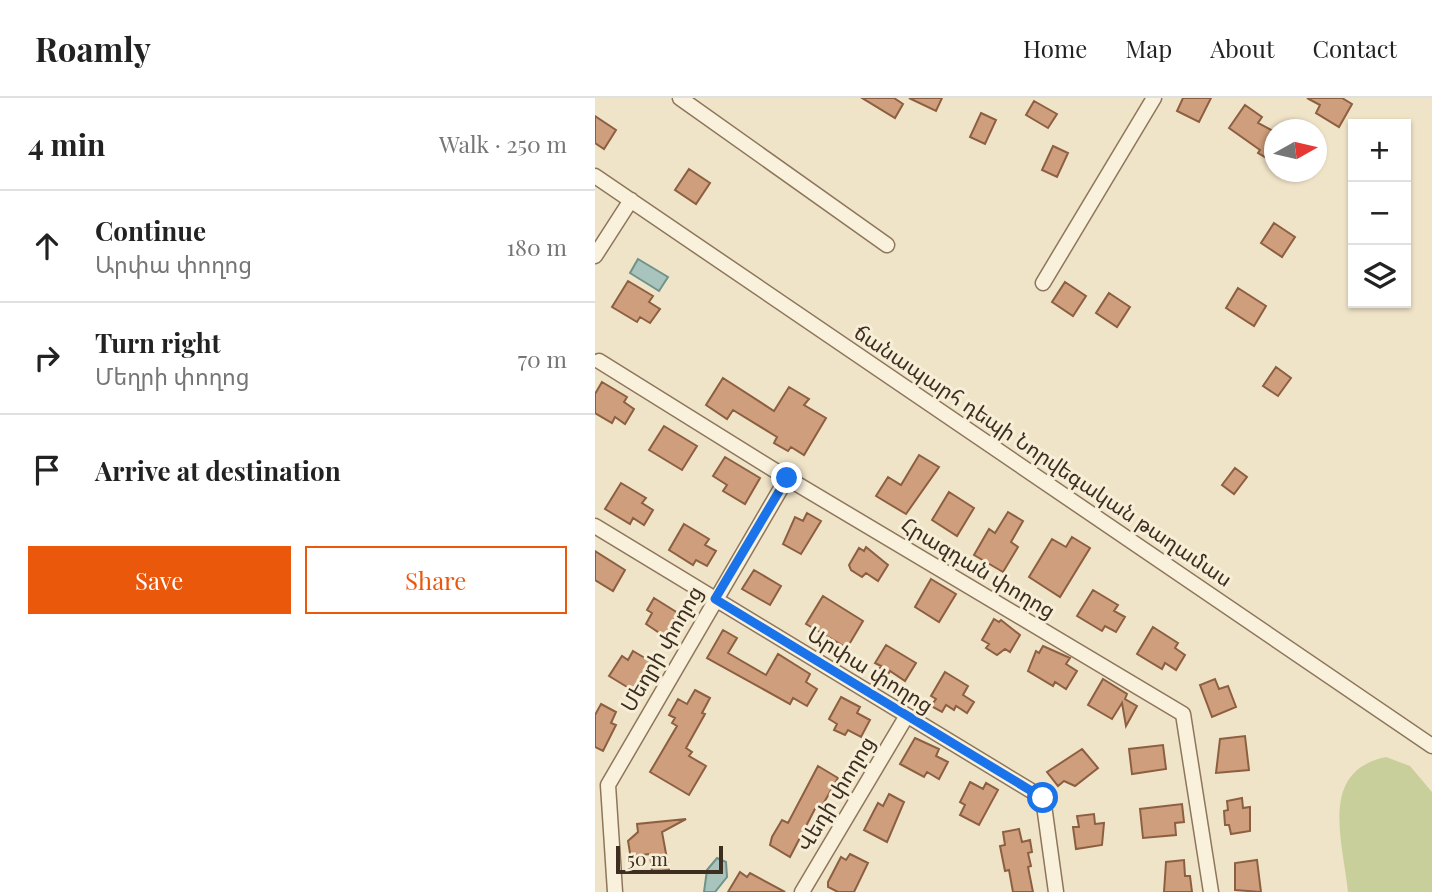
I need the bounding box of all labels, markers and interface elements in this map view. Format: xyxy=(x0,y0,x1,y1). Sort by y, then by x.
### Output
text: Roamly xyxy=(35,26,151,70)
text: Home xyxy=(1023,32,1087,64)
text: Map xyxy=(1125,32,1172,64)
text: About xyxy=(1210,32,1274,64)
text: Contact xyxy=(1312,32,1397,64)
north arrow xyxy=(1264,119,1327,182)
map controls xyxy=(1348,119,1411,308)
button: + xyxy=(1348,119,1411,182)
text: 4 min xyxy=(28,124,106,164)
text: Walk · 250 m xyxy=(439,128,567,159)
button: − xyxy=(1348,182,1411,245)
text: Continue xyxy=(95,213,206,248)
icon: ahead xyxy=(28,227,66,265)
text: 180 m xyxy=(507,231,567,262)
button: layers xyxy=(1348,245,1411,308)
text: Արփա փողոց xyxy=(95,248,252,279)
street label: ճանապարհ դեպի Նորվեգական թաղամաս xyxy=(850,317,1239,592)
text: Turn right xyxy=(95,325,221,360)
icon: right xyxy=(28,339,66,377)
text: 70 m xyxy=(518,343,567,374)
text: Մեղրի փողոց xyxy=(95,360,249,391)
icon: arrive xyxy=(28,451,66,489)
text: Arrive at destination xyxy=(95,453,341,488)
route end xyxy=(771,462,802,493)
street label: Հրազդան փողոց xyxy=(897,509,1061,623)
button: Save xyxy=(28,546,291,614)
button: Share xyxy=(305,546,567,614)
street label: Մեղրի փողոց xyxy=(613,580,708,716)
street label: Արփա փողոց xyxy=(803,618,939,718)
street label: Վեդի փողոց xyxy=(789,730,880,856)
route start xyxy=(1027,782,1058,813)
scale bar xyxy=(616,843,723,875)
text: 50 m xyxy=(627,845,668,871)

